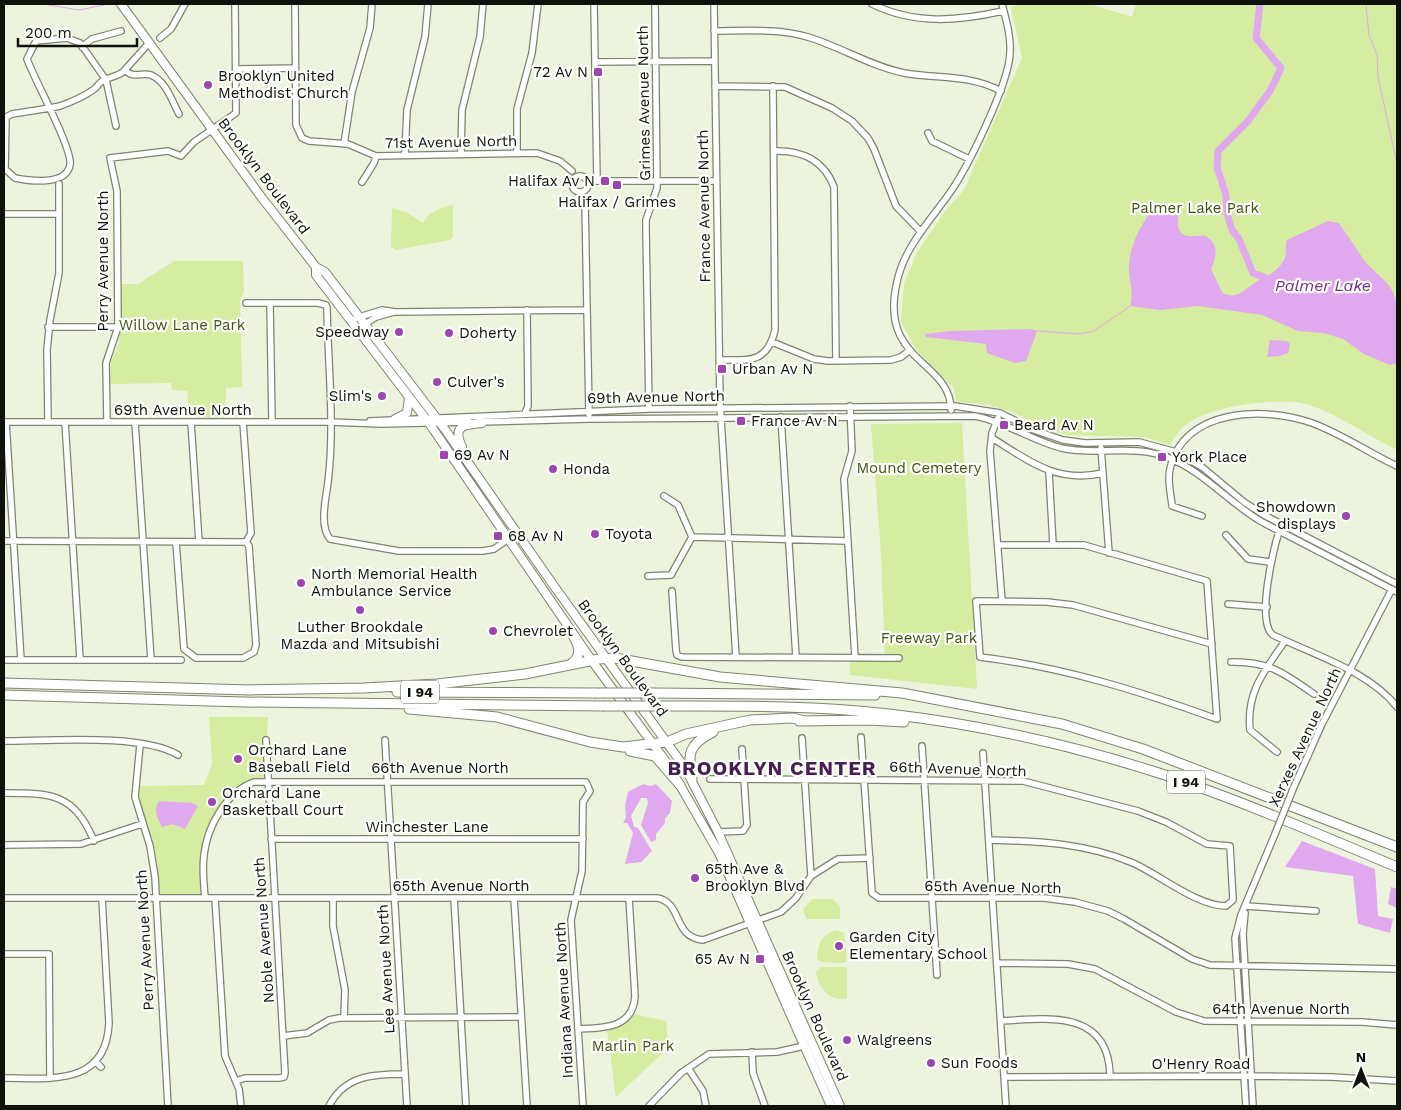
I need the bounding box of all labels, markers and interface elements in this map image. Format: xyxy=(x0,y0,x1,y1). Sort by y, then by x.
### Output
scale bar xyxy=(18,15,136,47)
text: 200 m xyxy=(25,24,72,42)
street label: Grimes Avenue North xyxy=(634,25,654,181)
place label: 72 Av N xyxy=(533,63,588,81)
marker: 72 Av N xyxy=(592,66,604,78)
place label: Brooklyn United Methodist Church xyxy=(218,67,349,102)
marker: Brooklyn United Methodist Church xyxy=(202,79,214,91)
street label: Brooklyn Boulevard xyxy=(214,114,314,238)
street label: France Avenue North xyxy=(694,129,714,283)
street label: 71st Avenue North xyxy=(385,132,517,152)
place label: Halifax Av N xyxy=(508,172,595,190)
marker: Halifax Av N xyxy=(599,175,611,187)
marker: Halifax / Grimes xyxy=(611,179,623,191)
street label: Perry Avenue North xyxy=(94,190,112,332)
place label: Halifax / Grimes xyxy=(558,193,676,211)
park label: Palmer Lake Park xyxy=(1131,199,1259,217)
water label: Palmer Lake xyxy=(1275,276,1371,295)
park label: Willow Lane Park xyxy=(119,316,246,334)
place label: Speedway xyxy=(315,323,389,341)
place label: Doherty xyxy=(459,324,517,342)
marker: Speedway xyxy=(393,326,405,338)
marker: Doherty xyxy=(443,327,455,339)
place label: Urban Av N xyxy=(732,360,813,378)
marker: Urban Av N xyxy=(716,363,728,375)
place label: Culver's xyxy=(447,373,505,391)
marker: Culver's xyxy=(431,376,443,388)
place label: Slim's xyxy=(329,387,372,405)
street label: 69th Avenue North xyxy=(587,387,725,407)
marker: Slim's xyxy=(376,390,388,402)
street label: 69th Avenue North xyxy=(114,401,252,419)
place label: France Av N xyxy=(751,412,838,430)
marker: France Av N xyxy=(735,415,747,427)
place label: Beard Av N xyxy=(1014,416,1094,434)
marker: Beard Av N xyxy=(998,419,1010,431)
place label: 69 Av N xyxy=(454,446,510,464)
place label: York Place xyxy=(1172,448,1247,466)
marker: 69 Av N xyxy=(438,449,450,461)
marker: York Place xyxy=(1156,451,1168,463)
park label: Mound Cemetery xyxy=(856,459,982,477)
place label: Honda xyxy=(563,460,611,478)
marker: Honda xyxy=(547,463,559,475)
place label: Showdown displays xyxy=(1256,498,1336,533)
marker: Showdown displays xyxy=(1340,510,1352,522)
place label: Toyota xyxy=(605,525,653,543)
place label: 68 Av N xyxy=(508,527,564,545)
marker: Toyota xyxy=(589,528,601,540)
marker: 68 Av N xyxy=(492,530,504,542)
place label: North Memorial Health Ambulance Service xyxy=(311,565,478,600)
marker: North Memorial Health Ambulance Service xyxy=(295,577,307,589)
street label: Brooklyn Boulevard xyxy=(574,596,672,720)
marker: Luther Brookdale Mazda and Mitsubishi xyxy=(354,604,366,616)
place label: Luther Brookdale Mazda and Mitsubishi xyxy=(281,618,439,653)
place label: Chevrolet xyxy=(503,622,574,640)
marker: Chevrolet xyxy=(487,625,499,637)
park label: Freeway Park xyxy=(881,629,978,647)
street label: Xerxes Avenue North xyxy=(1265,665,1345,809)
road number: I 94 xyxy=(401,680,439,704)
place label: Orchard Lane Baseball Field xyxy=(248,741,350,776)
marker: Orchard Lane Baseball Field xyxy=(232,753,244,765)
district label: BROOKLYN CENTER xyxy=(667,756,877,780)
street label: 66th Avenue North xyxy=(889,758,1027,780)
street label: 66th Avenue North xyxy=(371,759,509,777)
road number: I 94 xyxy=(1167,770,1205,794)
place label: Orchard Lane Basketball Court xyxy=(222,784,344,819)
marker: Orchard Lane Basketball Court xyxy=(206,796,218,808)
street label: Winchester Lane xyxy=(365,818,489,836)
street label: Noble Avenue North xyxy=(250,856,278,1004)
place label: 65th Ave & Brooklyn Blvd xyxy=(705,860,805,895)
street label: Perry Avenue North xyxy=(132,869,158,1011)
marker: 65th Ave & Brooklyn Blvd xyxy=(689,872,701,884)
street label: 65th Avenue North xyxy=(392,877,530,895)
street label: 65th Avenue North xyxy=(924,877,1062,897)
street label: Lee Avenue North xyxy=(374,904,398,1034)
street label: Indiana Avenue North xyxy=(551,921,577,1079)
place label: Garden City Elementary School xyxy=(849,928,988,963)
marker: Garden City Elementary School xyxy=(833,940,845,952)
street label: Brooklyn Boulevard xyxy=(778,948,852,1084)
place label: 65 Av N xyxy=(695,950,750,968)
marker: 65 Av N xyxy=(754,953,766,965)
street label: 64th Avenue North xyxy=(1212,1000,1350,1018)
place label: Walgreens xyxy=(857,1031,932,1049)
marker: Walgreens xyxy=(841,1034,853,1046)
park label: Marlin Park xyxy=(592,1037,675,1055)
north arrow xyxy=(1336,1045,1386,1095)
text: N xyxy=(1356,1049,1366,1065)
place label: Sun Foods xyxy=(941,1054,1018,1072)
street label: O'Henry Road xyxy=(1152,1055,1250,1073)
marker: Sun Foods xyxy=(925,1057,937,1069)

